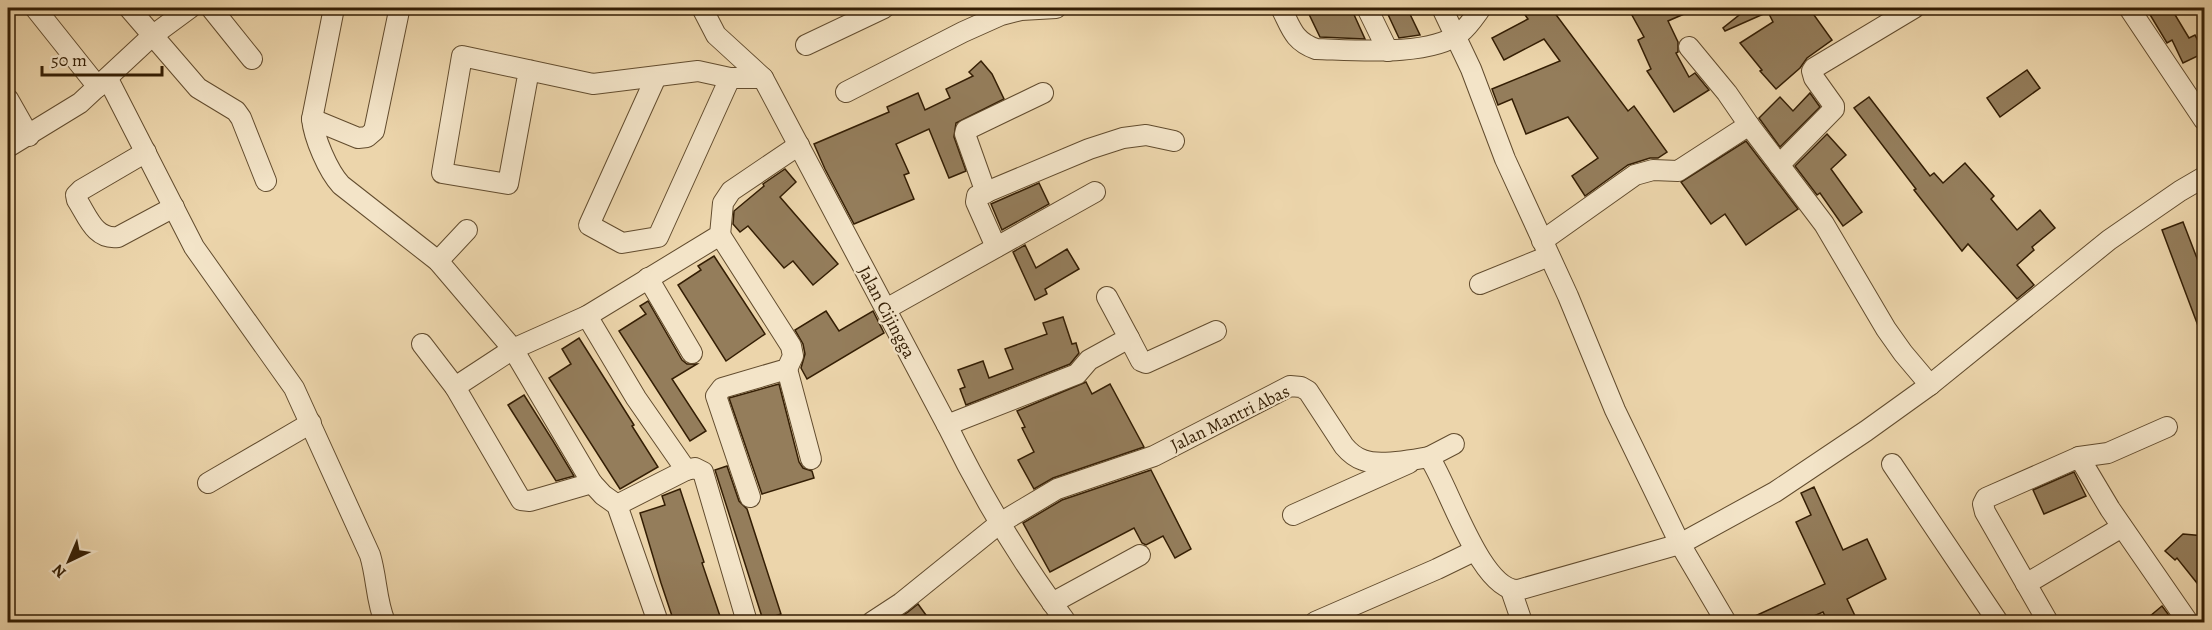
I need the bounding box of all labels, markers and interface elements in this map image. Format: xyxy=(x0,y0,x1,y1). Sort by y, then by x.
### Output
scale bar xyxy=(42,39,162,77)
text: 50 m xyxy=(51,48,87,72)
street label: Jalan Cijingga xyxy=(853,262,922,363)
street label: Jalan Mantri Abas xyxy=(1166,379,1294,457)
north arrow xyxy=(39,531,99,591)
text: N xyxy=(47,559,71,583)

